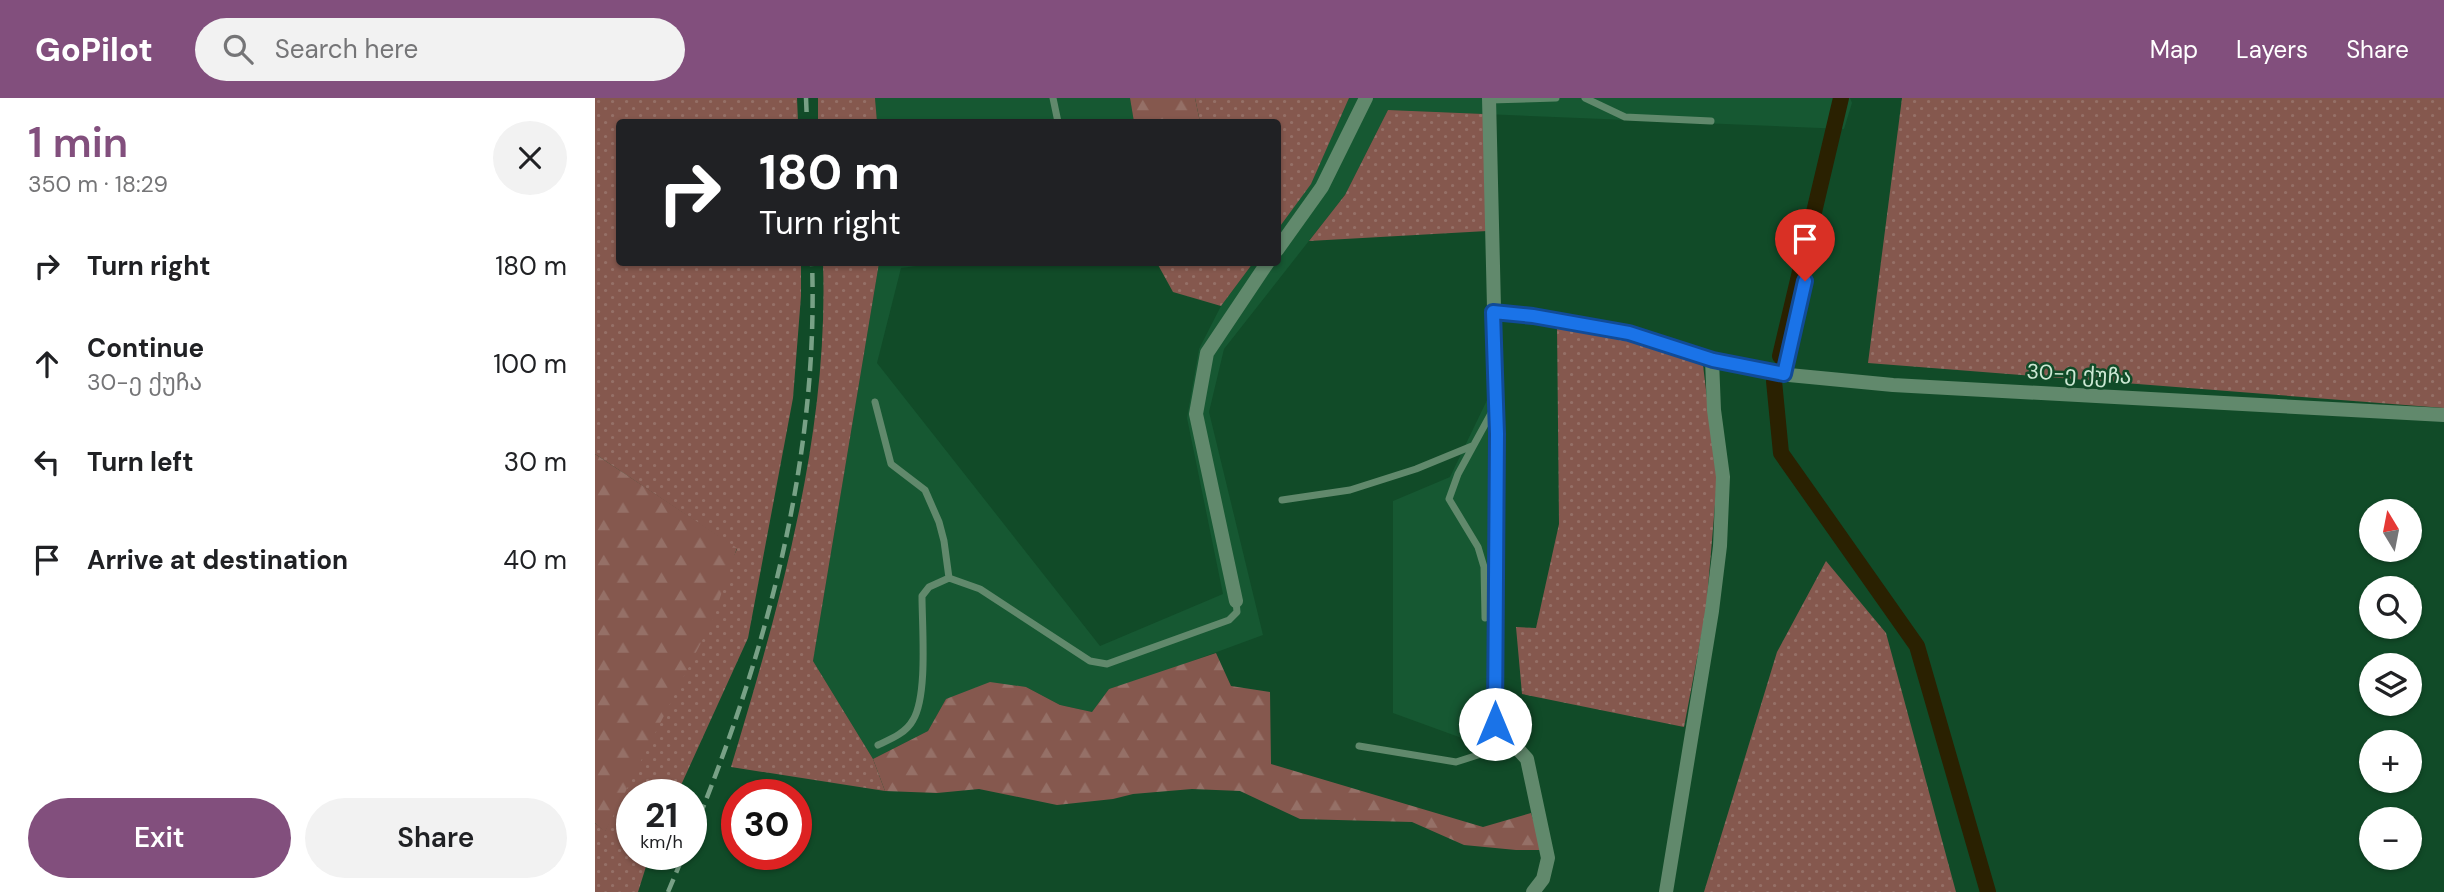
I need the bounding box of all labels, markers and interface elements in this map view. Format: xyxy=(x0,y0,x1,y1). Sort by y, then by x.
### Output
search box xyxy=(195,18,685,81)
text: GoPilot xyxy=(35,28,153,71)
icon: search xyxy=(219,30,257,68)
text: Search here xyxy=(275,32,418,66)
text: Map xyxy=(2150,34,2198,65)
text: Layers xyxy=(2236,34,2308,65)
text: Share xyxy=(2346,34,2409,65)
text: 1 min xyxy=(28,115,128,170)
button: close xyxy=(493,121,567,195)
text: 180 m xyxy=(759,140,900,204)
icon: right xyxy=(644,147,735,238)
text: 350 m · 18:29 xyxy=(28,169,168,199)
text: Turn right xyxy=(759,202,901,244)
pin xyxy=(1775,209,1835,281)
icon: arrive xyxy=(1786,220,1824,258)
icon: right xyxy=(28,247,66,285)
text: Turn right xyxy=(87,249,211,283)
text: 180 m xyxy=(495,249,567,283)
text: Continue xyxy=(87,331,204,365)
icon: ahead xyxy=(28,345,66,383)
text: 100 m xyxy=(493,347,567,381)
street label: 30-ე ქუჩა xyxy=(2026,357,2132,391)
text: 30-ე ქუჩა xyxy=(87,367,202,397)
icon: left xyxy=(28,443,66,481)
text: Turn left xyxy=(87,445,194,479)
text: 30 m xyxy=(504,445,567,479)
north arrow xyxy=(2359,499,2422,562)
map controls xyxy=(2359,499,2422,870)
icon: arrive xyxy=(28,541,66,579)
text: Arrive at destination xyxy=(87,543,348,577)
text: 40 m xyxy=(503,543,567,577)
button: search xyxy=(2359,576,2422,639)
button: layers xyxy=(2359,653,2422,716)
position arrow xyxy=(1458,687,1532,761)
button: + xyxy=(2359,730,2422,793)
speed limit sign: 30 xyxy=(721,779,812,870)
text: 21 xyxy=(645,792,678,838)
button: Exit xyxy=(28,798,291,878)
button: Share xyxy=(305,798,567,878)
button: − xyxy=(2359,807,2422,870)
text: km/h xyxy=(640,830,683,854)

